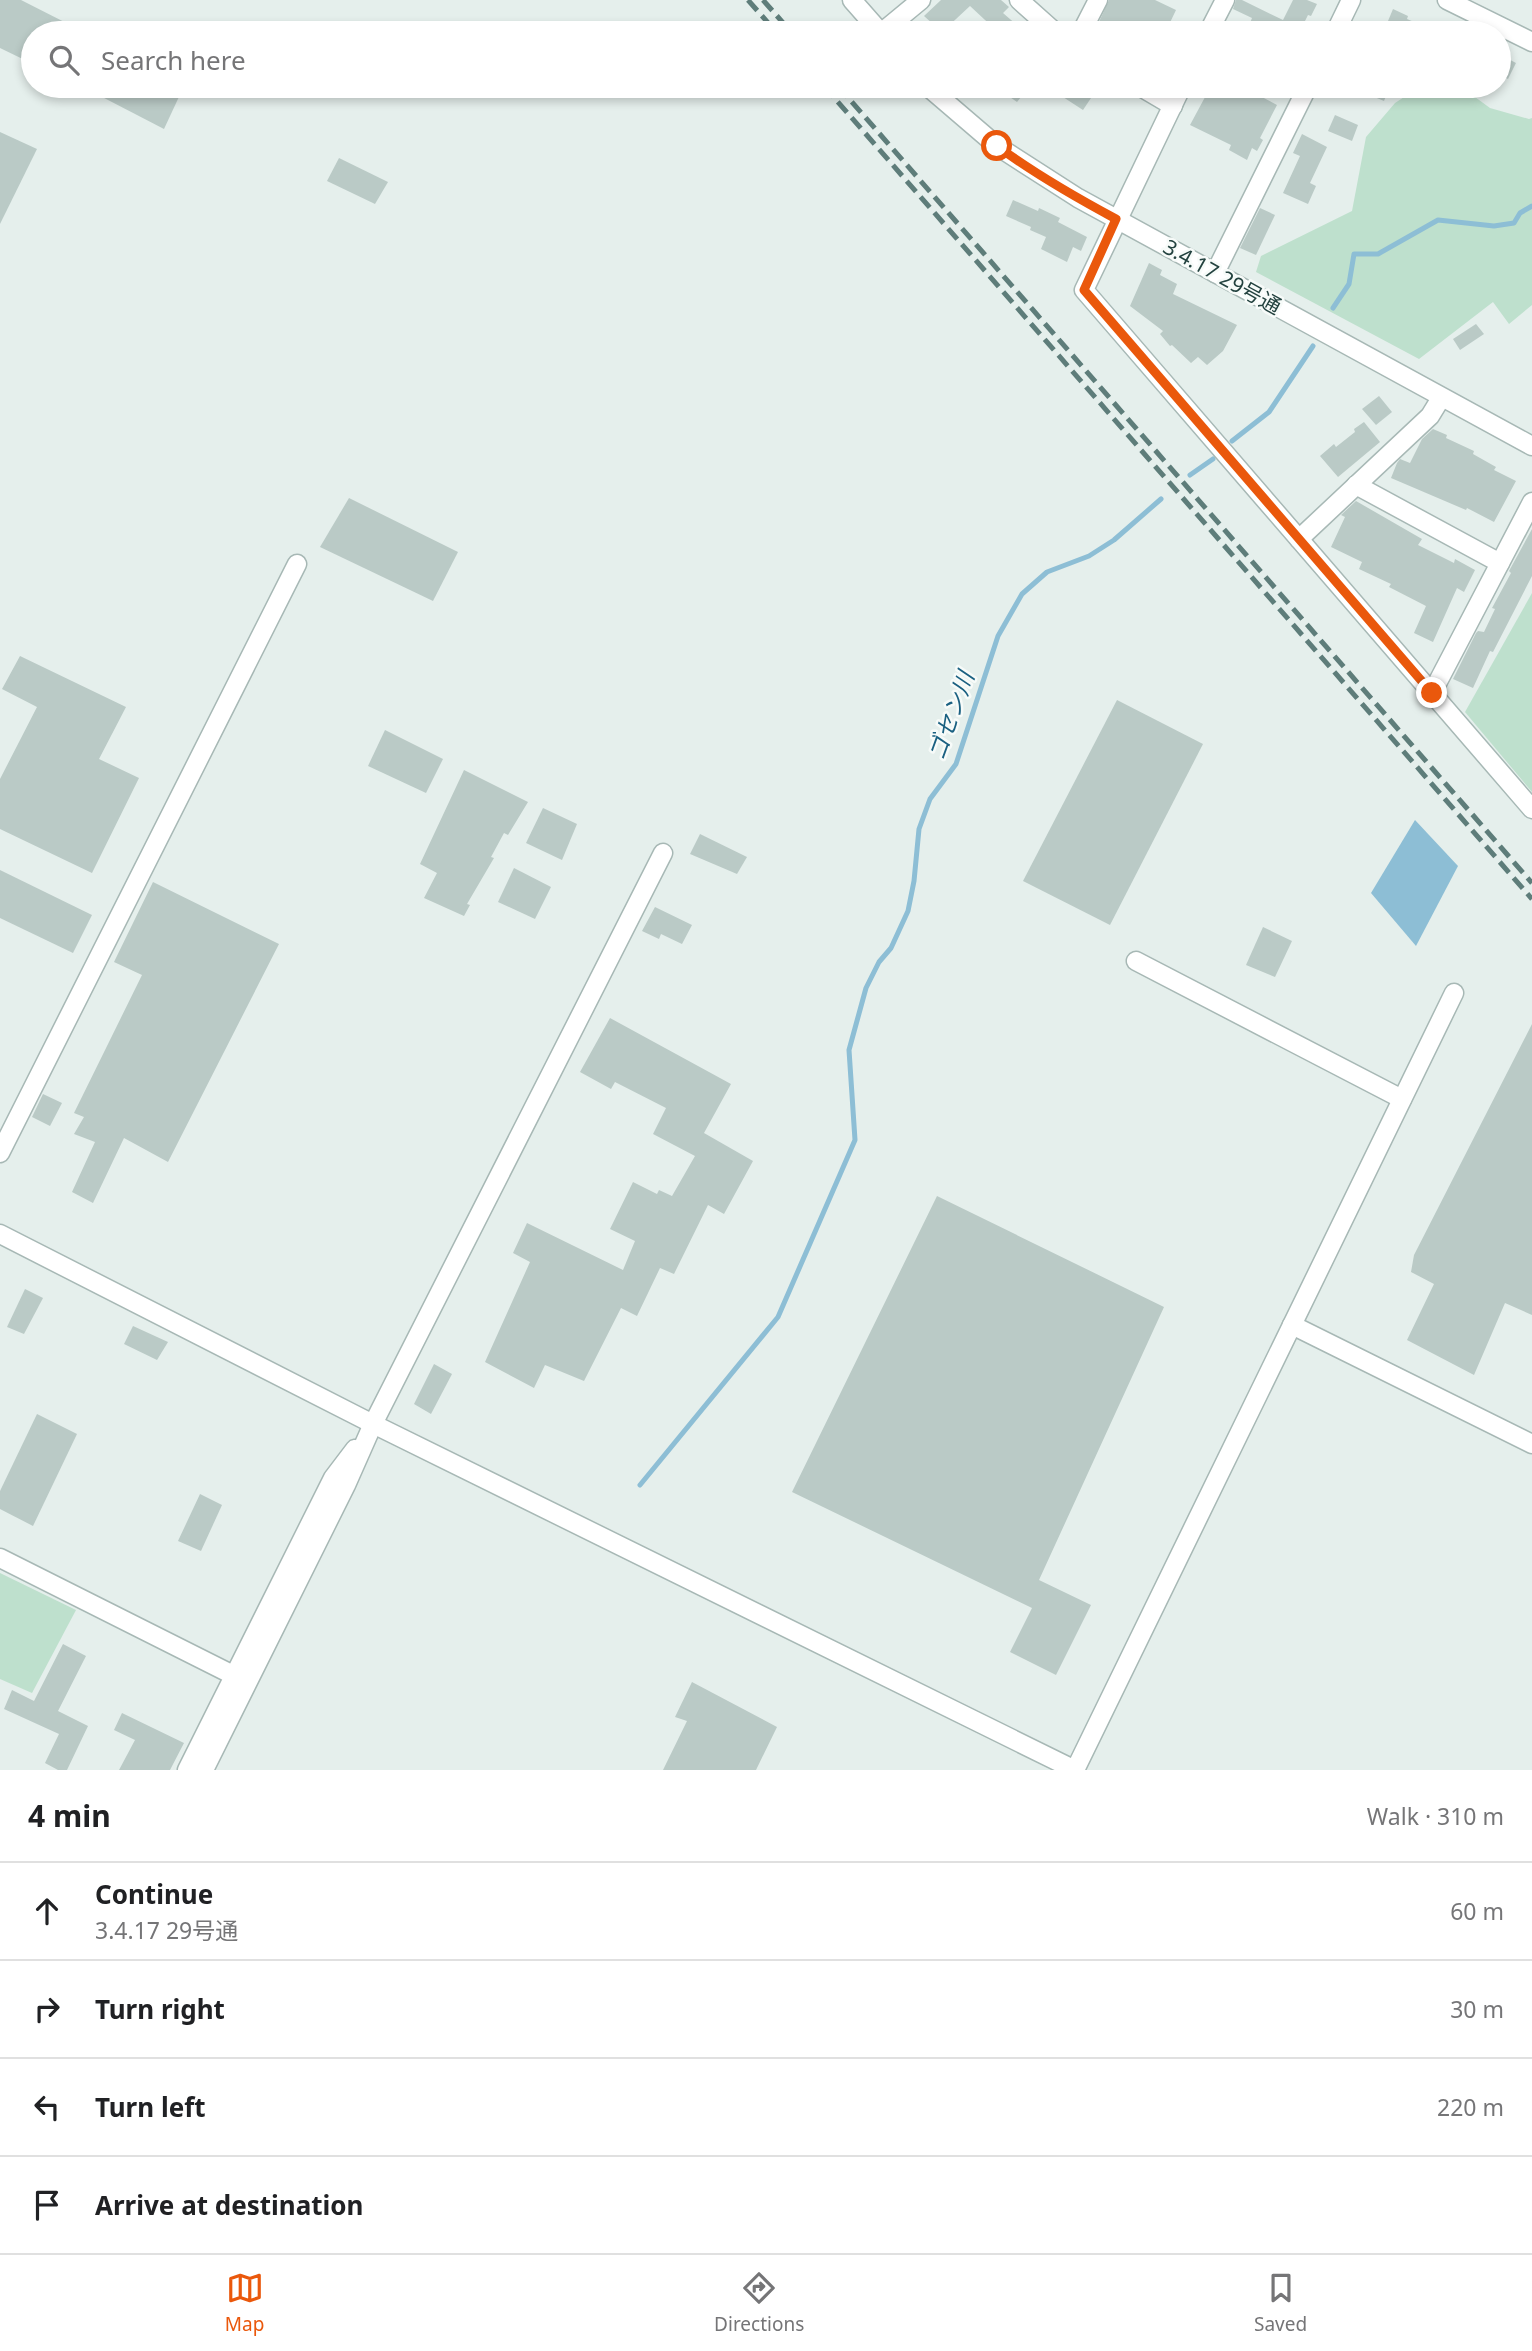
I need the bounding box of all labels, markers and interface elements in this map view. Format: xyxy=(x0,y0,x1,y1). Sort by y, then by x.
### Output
search box xyxy=(21,21,1511,98)
icon: search xyxy=(45,41,83,79)
text: Search here xyxy=(101,42,246,78)
route start xyxy=(981,130,1012,161)
street label: 3.4.17 29号通 xyxy=(1158,232,1286,320)
water label: ゴセン川 xyxy=(919,664,982,764)
route end xyxy=(1416,677,1447,708)
text: 4 min xyxy=(28,1795,111,1836)
text: Walk · 310 m xyxy=(1367,1800,1504,1832)
text: Continue xyxy=(95,1876,213,1912)
icon: ahead xyxy=(28,1892,66,1930)
text: 60 m xyxy=(1450,1895,1504,1927)
text: 3.4.17 29号通 xyxy=(95,1914,238,1946)
icon: right xyxy=(28,1990,66,2028)
text: Turn right xyxy=(95,1991,225,2027)
text: 30 m xyxy=(1450,1993,1504,2025)
icon: left xyxy=(28,2088,66,2126)
text: Turn left xyxy=(95,2089,206,2125)
text: 220 m xyxy=(1437,2091,1504,2123)
icon: arrive xyxy=(28,2186,66,2224)
text: Arrive at destination xyxy=(95,2187,364,2223)
tab: Map xyxy=(225,2269,264,2337)
tab: Directions xyxy=(714,2269,804,2337)
tab: Saved xyxy=(1254,2269,1307,2337)

